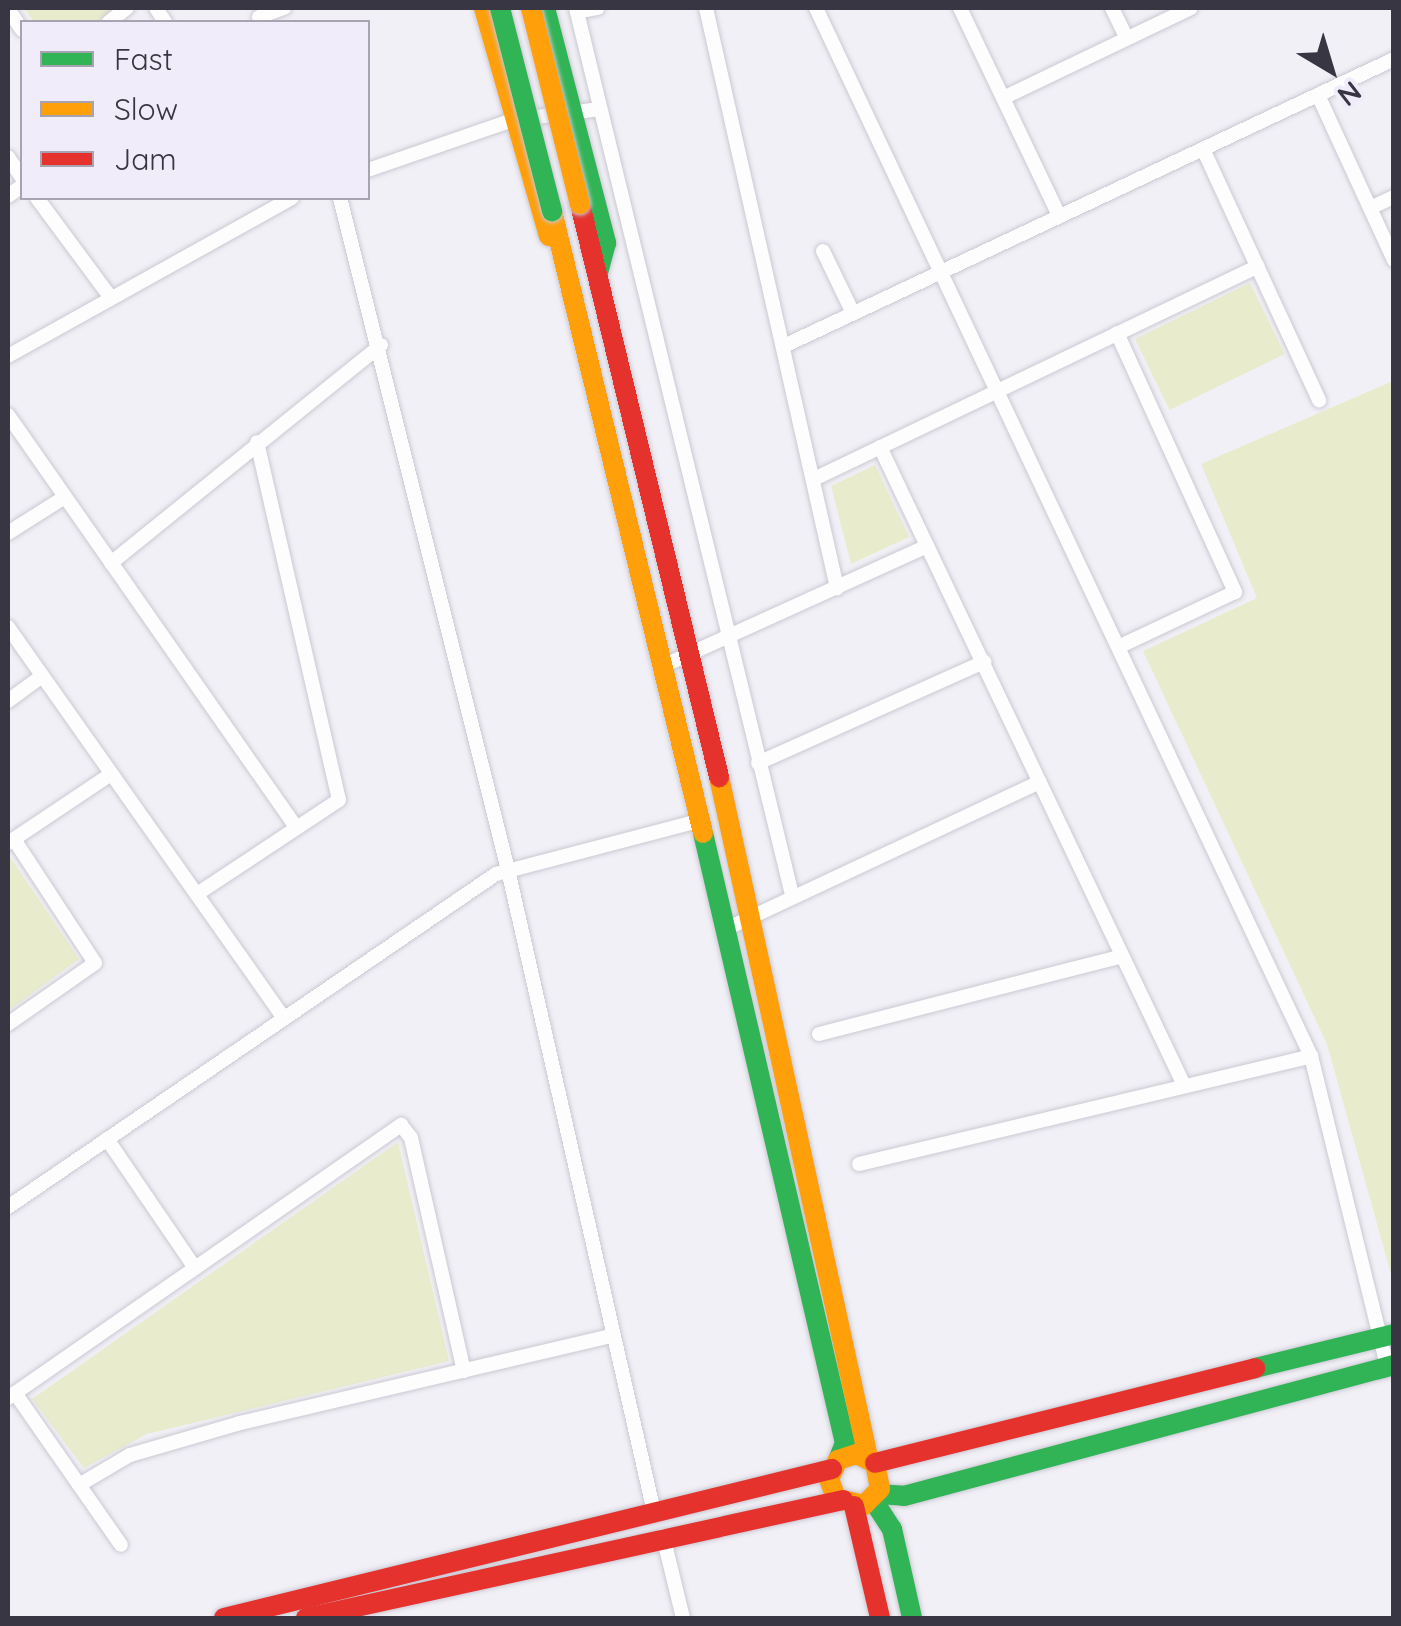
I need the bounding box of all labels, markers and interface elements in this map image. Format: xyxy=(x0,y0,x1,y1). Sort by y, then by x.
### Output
legend xyxy=(20,20,370,200)
north arrow xyxy=(1281,20,1381,120)
text: Fast xyxy=(114,40,173,78)
text: N xyxy=(1331,74,1369,114)
text: Slow xyxy=(114,90,178,128)
text: Jam xyxy=(114,140,177,178)

